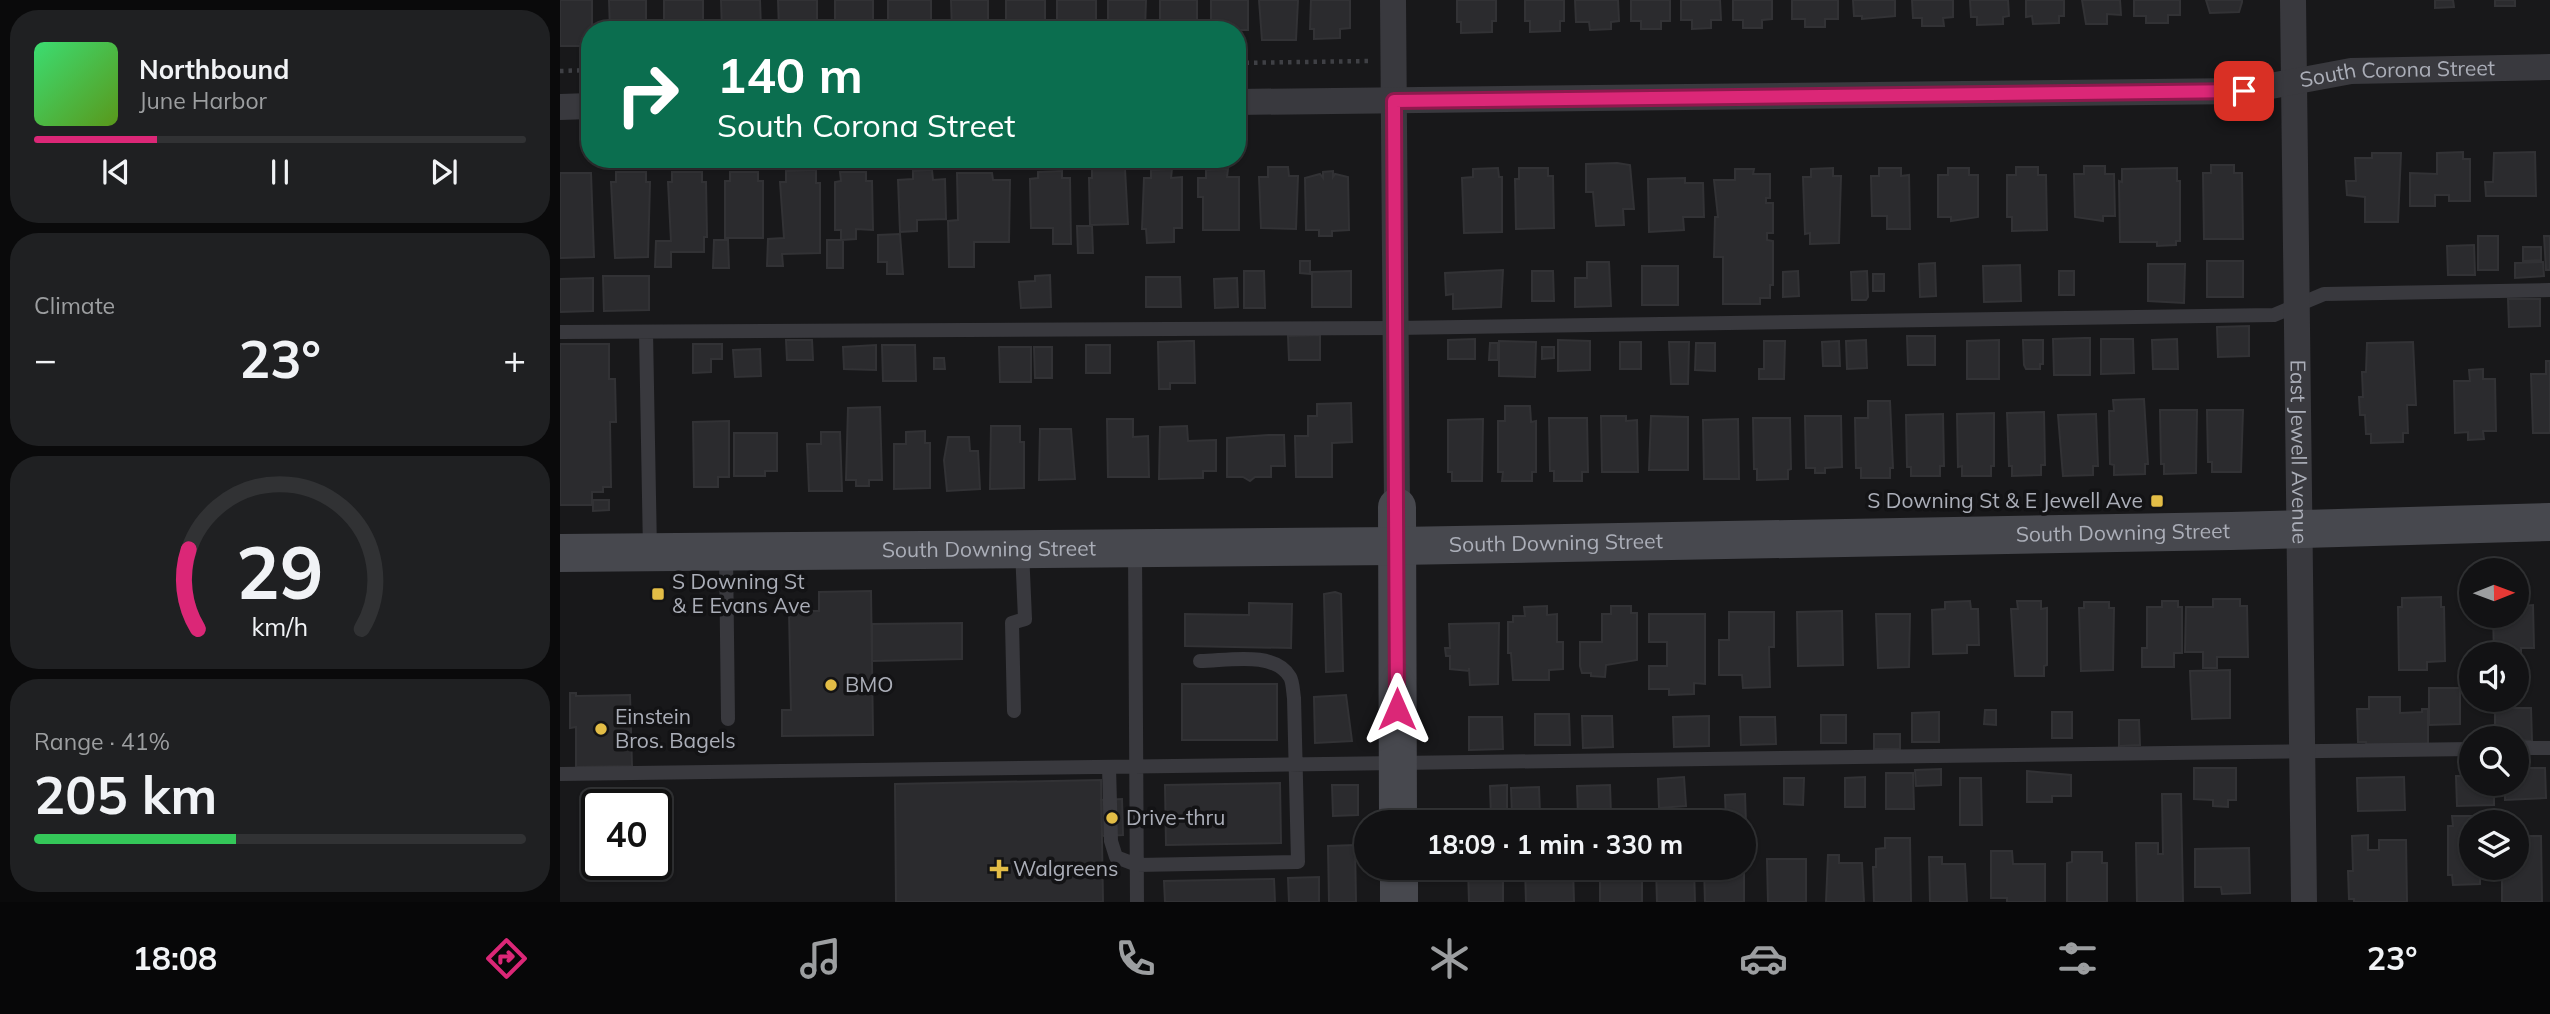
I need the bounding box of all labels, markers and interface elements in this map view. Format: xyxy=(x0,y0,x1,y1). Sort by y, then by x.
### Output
text: 140 m xyxy=(717,44,863,105)
icon: right xyxy=(602,49,693,140)
text: Northbound xyxy=(139,53,289,86)
street label: South Corona Street xyxy=(2297,54,2495,92)
pin xyxy=(2214,61,2274,121)
icon: arrive xyxy=(2225,72,2263,110)
text: June Harbor xyxy=(139,86,267,115)
text: South Corona Street xyxy=(717,105,1016,145)
icon: previous xyxy=(97,153,135,191)
icon: pause xyxy=(261,153,299,191)
icon: next xyxy=(425,153,463,191)
text: Climate xyxy=(34,291,115,320)
text: 23° xyxy=(239,326,321,391)
text: − xyxy=(34,335,57,383)
text: + xyxy=(503,335,526,383)
street label: East Jewell Avenue xyxy=(2285,360,2314,544)
place label: S Downing St & E Jewell Ave xyxy=(1867,487,2143,513)
marker: S Downing St & E Jewell Ave xyxy=(2149,493,2165,509)
street label: South Downing Street xyxy=(2016,517,2230,547)
text: 29 xyxy=(236,526,324,617)
street label: South Downing Street xyxy=(1449,527,1663,557)
street label: South Downing Street xyxy=(882,535,1096,562)
north arrow xyxy=(2459,558,2529,628)
map controls xyxy=(2459,558,2529,880)
place label: S Downing St & E Evans Ave xyxy=(672,568,811,618)
marker: S Downing St & E Evans Ave xyxy=(650,586,666,602)
text: km/h xyxy=(252,610,308,641)
button: sound xyxy=(2459,642,2529,712)
place label: BMO xyxy=(845,671,894,697)
position arrow xyxy=(1360,672,1434,746)
marker: BMO xyxy=(823,677,839,693)
place label: Einstein Bros. Bagels xyxy=(615,703,736,753)
marker: Einstein Bros. Bagels xyxy=(593,721,609,737)
button: search xyxy=(2459,726,2529,796)
text: Range · 41% xyxy=(34,727,170,756)
text: 205 km xyxy=(34,762,217,827)
speed limit sign: 40 xyxy=(581,789,672,880)
place label: Drive-thru xyxy=(1126,804,1225,830)
marker: Drive-thru xyxy=(1104,810,1120,826)
button: layers xyxy=(2459,810,2529,880)
text: 18:09 · 1 min · 330 m xyxy=(1427,828,1683,861)
place label: Walgreens xyxy=(1013,855,1118,881)
marker: Walgreens xyxy=(991,861,1007,877)
icon: directions xyxy=(482,934,531,983)
icon: music xyxy=(796,934,845,983)
icon: phone xyxy=(1111,934,1160,983)
icon: climate xyxy=(1425,934,1474,983)
icon: car xyxy=(1739,934,1788,983)
icon: filters xyxy=(2053,934,2102,983)
text: 18:08 xyxy=(133,938,217,978)
text: 23° xyxy=(2367,938,2417,978)

